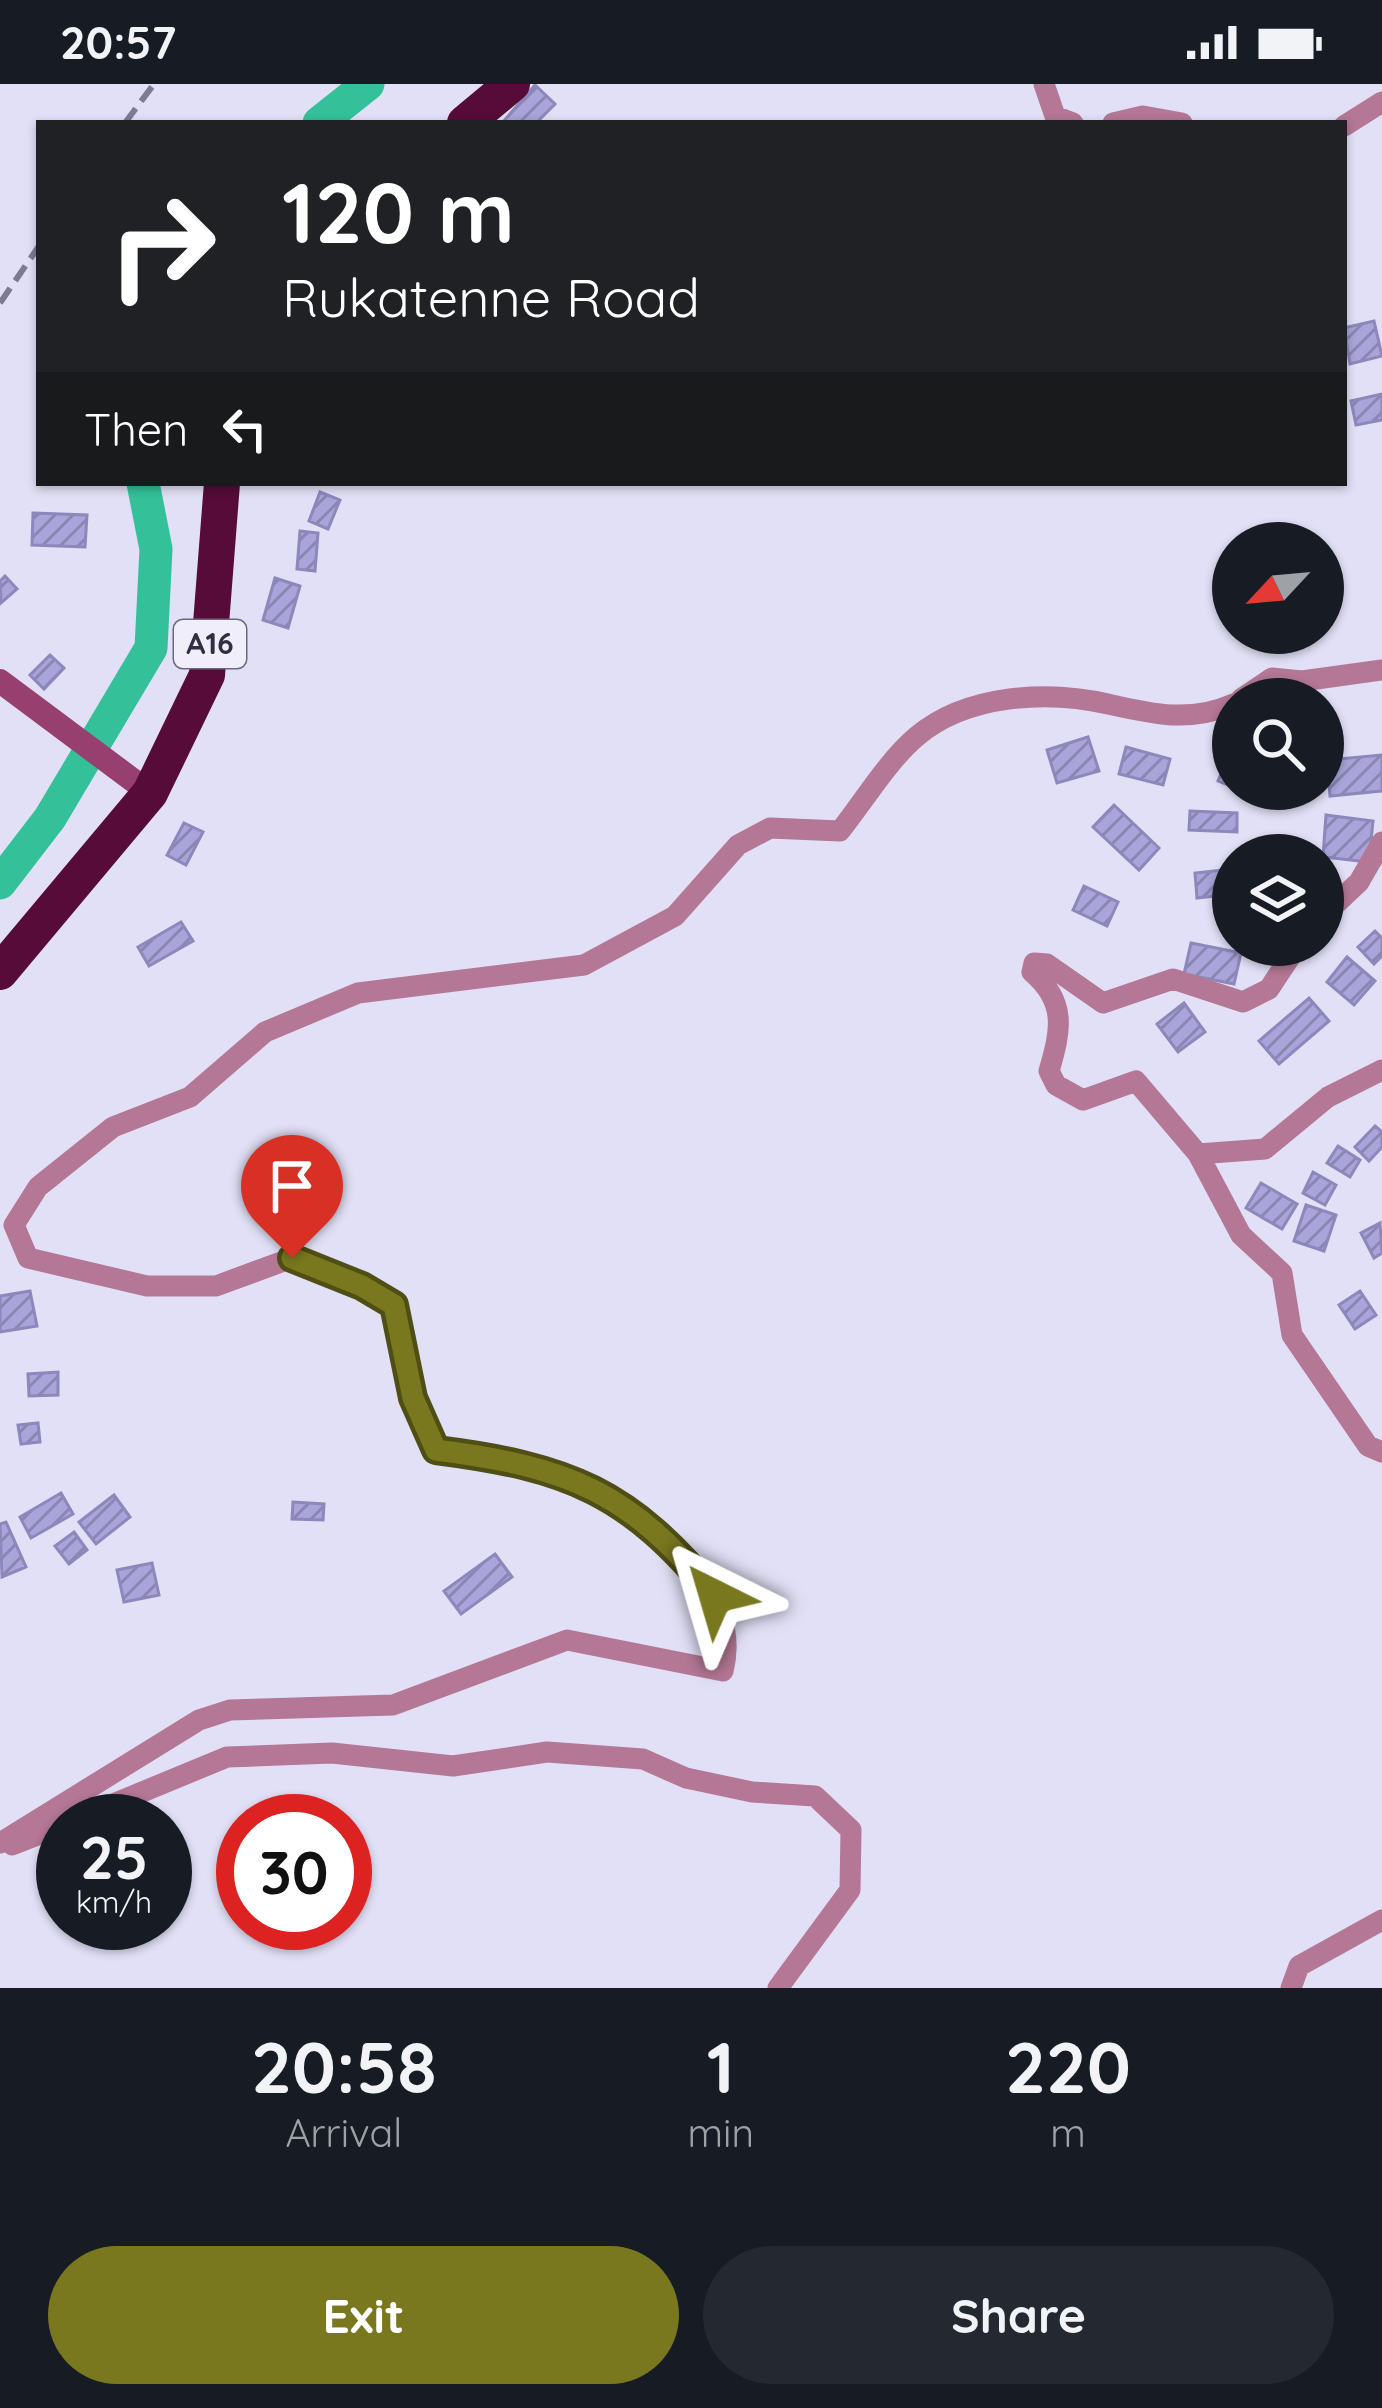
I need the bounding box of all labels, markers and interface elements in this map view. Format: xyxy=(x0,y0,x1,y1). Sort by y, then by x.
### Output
text: 20:57 xyxy=(60,14,176,70)
text: 120 m xyxy=(282,159,515,264)
icon: right xyxy=(84,168,240,324)
text: Rukatenne Road xyxy=(282,263,700,331)
icon: left xyxy=(212,396,278,462)
text: Then xyxy=(84,401,188,457)
north arrow xyxy=(1212,522,1344,654)
map controls xyxy=(1212,522,1344,966)
road number: A16 xyxy=(174,620,246,668)
button: search xyxy=(1212,678,1344,810)
button: layers xyxy=(1212,834,1344,966)
pin xyxy=(241,1135,343,1258)
icon: arrive xyxy=(259,1153,325,1219)
position arrow xyxy=(652,1533,778,1659)
speed limit sign: 30 xyxy=(216,1794,372,1950)
text: 25 xyxy=(80,1819,148,1894)
text: km/h xyxy=(76,1883,152,1921)
text: 20:58 xyxy=(251,2021,437,2111)
text: 1 xyxy=(707,2021,735,2111)
text: 220 xyxy=(1005,2021,1131,2111)
text: Arrival xyxy=(285,2108,402,2157)
text: min xyxy=(688,2108,754,2157)
text: m xyxy=(1050,2108,1086,2157)
button: Exit xyxy=(48,2246,679,2384)
button: Share xyxy=(703,2246,1334,2384)

